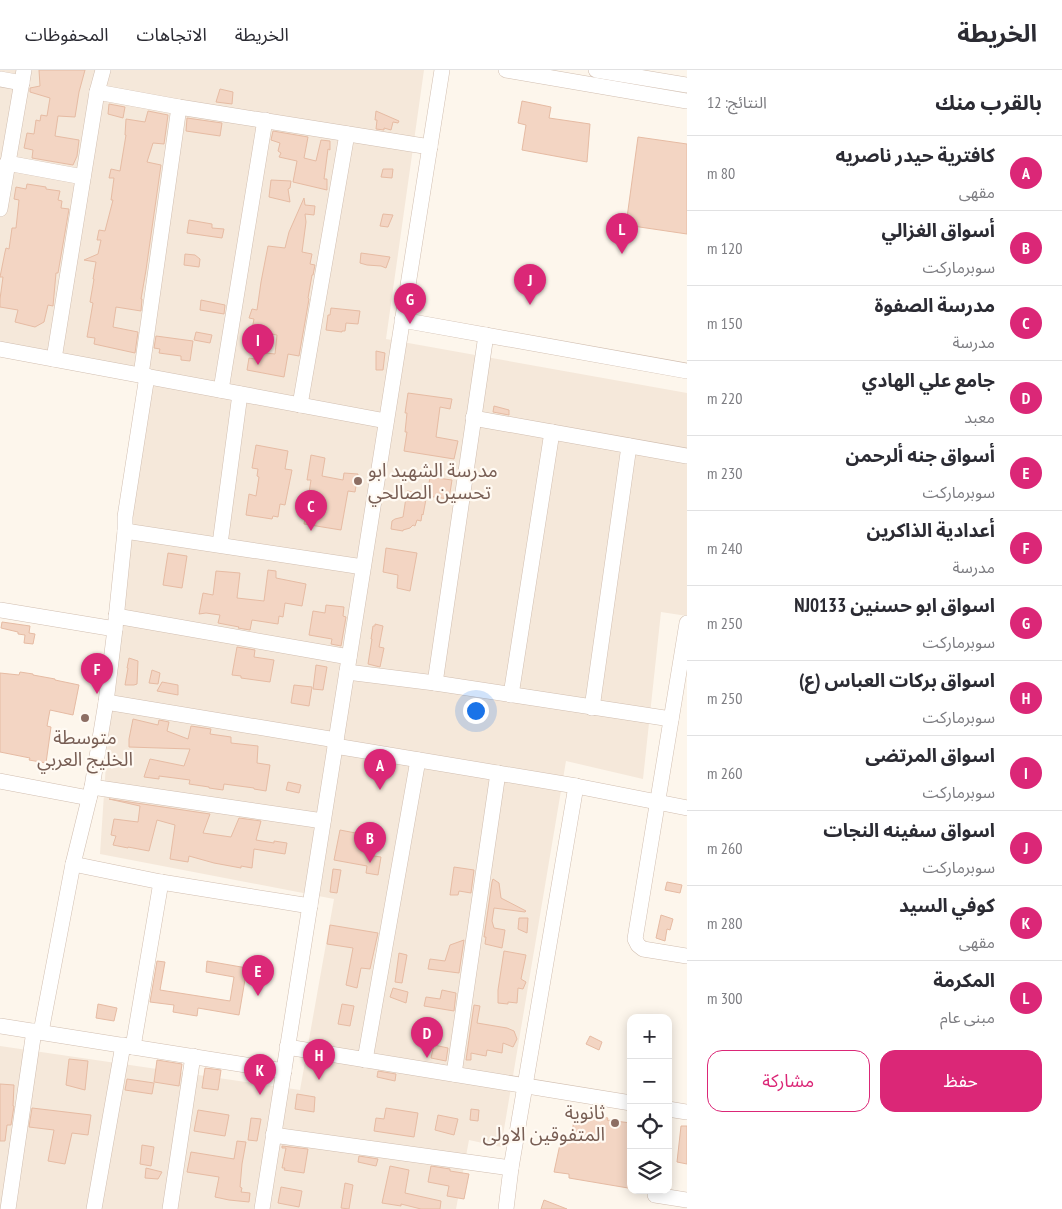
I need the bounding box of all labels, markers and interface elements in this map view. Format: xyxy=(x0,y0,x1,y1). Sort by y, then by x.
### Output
text: الخريطة xyxy=(957,18,1037,49)
text: المحفوظات xyxy=(25,23,109,46)
text: الاتجاهات xyxy=(137,23,207,46)
text: الخريطة xyxy=(235,23,289,46)
text: بالقرب منك xyxy=(935,89,1042,116)
text: النتائج: 12 xyxy=(707,92,767,112)
text: كافترية حيدر ناصريه xyxy=(836,143,995,167)
text: 80 m xyxy=(707,163,735,183)
text: A xyxy=(1022,163,1030,183)
text: مقهى xyxy=(959,182,995,202)
pin: L xyxy=(606,213,638,254)
text: أسواق الغزالي xyxy=(882,218,995,242)
text: 120 m xyxy=(707,238,742,258)
text: B xyxy=(1022,238,1030,258)
text: سوبرماركت xyxy=(923,257,995,277)
pin: J xyxy=(514,264,546,305)
pin: G xyxy=(394,283,426,324)
text: مدرسة الصفوة xyxy=(875,293,995,317)
text: 150 m xyxy=(707,313,742,333)
text: C xyxy=(1022,313,1030,333)
pin: I xyxy=(242,324,274,365)
text: مدرسة xyxy=(952,332,995,352)
text: جامع علي الهادي xyxy=(862,368,995,392)
text: 220 m xyxy=(707,388,742,408)
text: D xyxy=(1022,388,1030,408)
text: معبد xyxy=(964,407,995,427)
text: أسواق جنه ألرحمن xyxy=(846,443,995,467)
place label: مدرسة الشهيد ابو تحسين الصالحي xyxy=(368,458,498,507)
text: 230 m xyxy=(707,463,742,483)
text: E xyxy=(1023,463,1029,483)
marker: مدرسة الشهيد ابو تحسين الصالحي xyxy=(352,475,364,487)
text: سوبرماركت xyxy=(923,482,995,502)
pin: C xyxy=(295,490,327,531)
text: أعدادية الذاكرين xyxy=(867,518,995,542)
text: 240 m xyxy=(707,538,742,558)
text: F xyxy=(1023,538,1029,558)
text: مدرسة xyxy=(952,557,995,577)
text: اسواق ابو حسنين NJ0133 xyxy=(794,593,995,617)
text: 250 m xyxy=(707,613,742,633)
text: G xyxy=(1022,613,1030,633)
text: سوبرماركت xyxy=(923,632,995,652)
pin: F xyxy=(81,653,113,694)
text: اسواق بركات العباس (ع) xyxy=(799,668,995,692)
text: 250 m xyxy=(707,688,742,708)
text: H xyxy=(1022,688,1030,708)
your location xyxy=(463,698,489,724)
text: سوبرماركت xyxy=(923,707,995,727)
marker: متوسطة الخليج العربي xyxy=(79,712,91,724)
place label: متوسطة الخليج العربي xyxy=(37,725,133,774)
text: اسواق المرتضى xyxy=(865,743,995,767)
pin: A xyxy=(364,749,396,790)
text: 260 m xyxy=(707,763,742,783)
text: I xyxy=(1024,763,1028,783)
text: سوبرماركت xyxy=(923,782,995,802)
text: اسواق سفينه النجات xyxy=(823,818,995,842)
pin: B xyxy=(354,822,386,863)
text: 260 m xyxy=(707,838,742,858)
text: J xyxy=(1024,838,1028,858)
text: سوبرماركت xyxy=(923,857,995,877)
text: كوفي السيد xyxy=(899,893,995,917)
text: 280 m xyxy=(707,913,742,933)
text: K xyxy=(1022,913,1030,933)
text: مقهى xyxy=(959,932,995,952)
pin: E xyxy=(242,955,274,996)
text: المكرمة xyxy=(933,968,995,992)
text: 300 m xyxy=(707,988,742,1008)
text: L xyxy=(1023,988,1029,1008)
text: مبنى عام xyxy=(940,1007,995,1027)
map controls xyxy=(627,1014,672,1194)
button: + xyxy=(627,1014,672,1059)
pin: D xyxy=(411,1017,443,1058)
pin: H xyxy=(303,1039,335,1080)
button: مشاركة xyxy=(707,1050,870,1112)
button: حفظ xyxy=(880,1050,1042,1112)
pin: K xyxy=(244,1054,276,1095)
button: − xyxy=(627,1059,672,1104)
place label: ثانوية المتفوقين الاولى xyxy=(483,1100,605,1146)
button: locate xyxy=(627,1104,672,1149)
marker: ثانوية المتفوقين الاولى xyxy=(609,1117,621,1129)
button: layers xyxy=(627,1149,672,1194)

